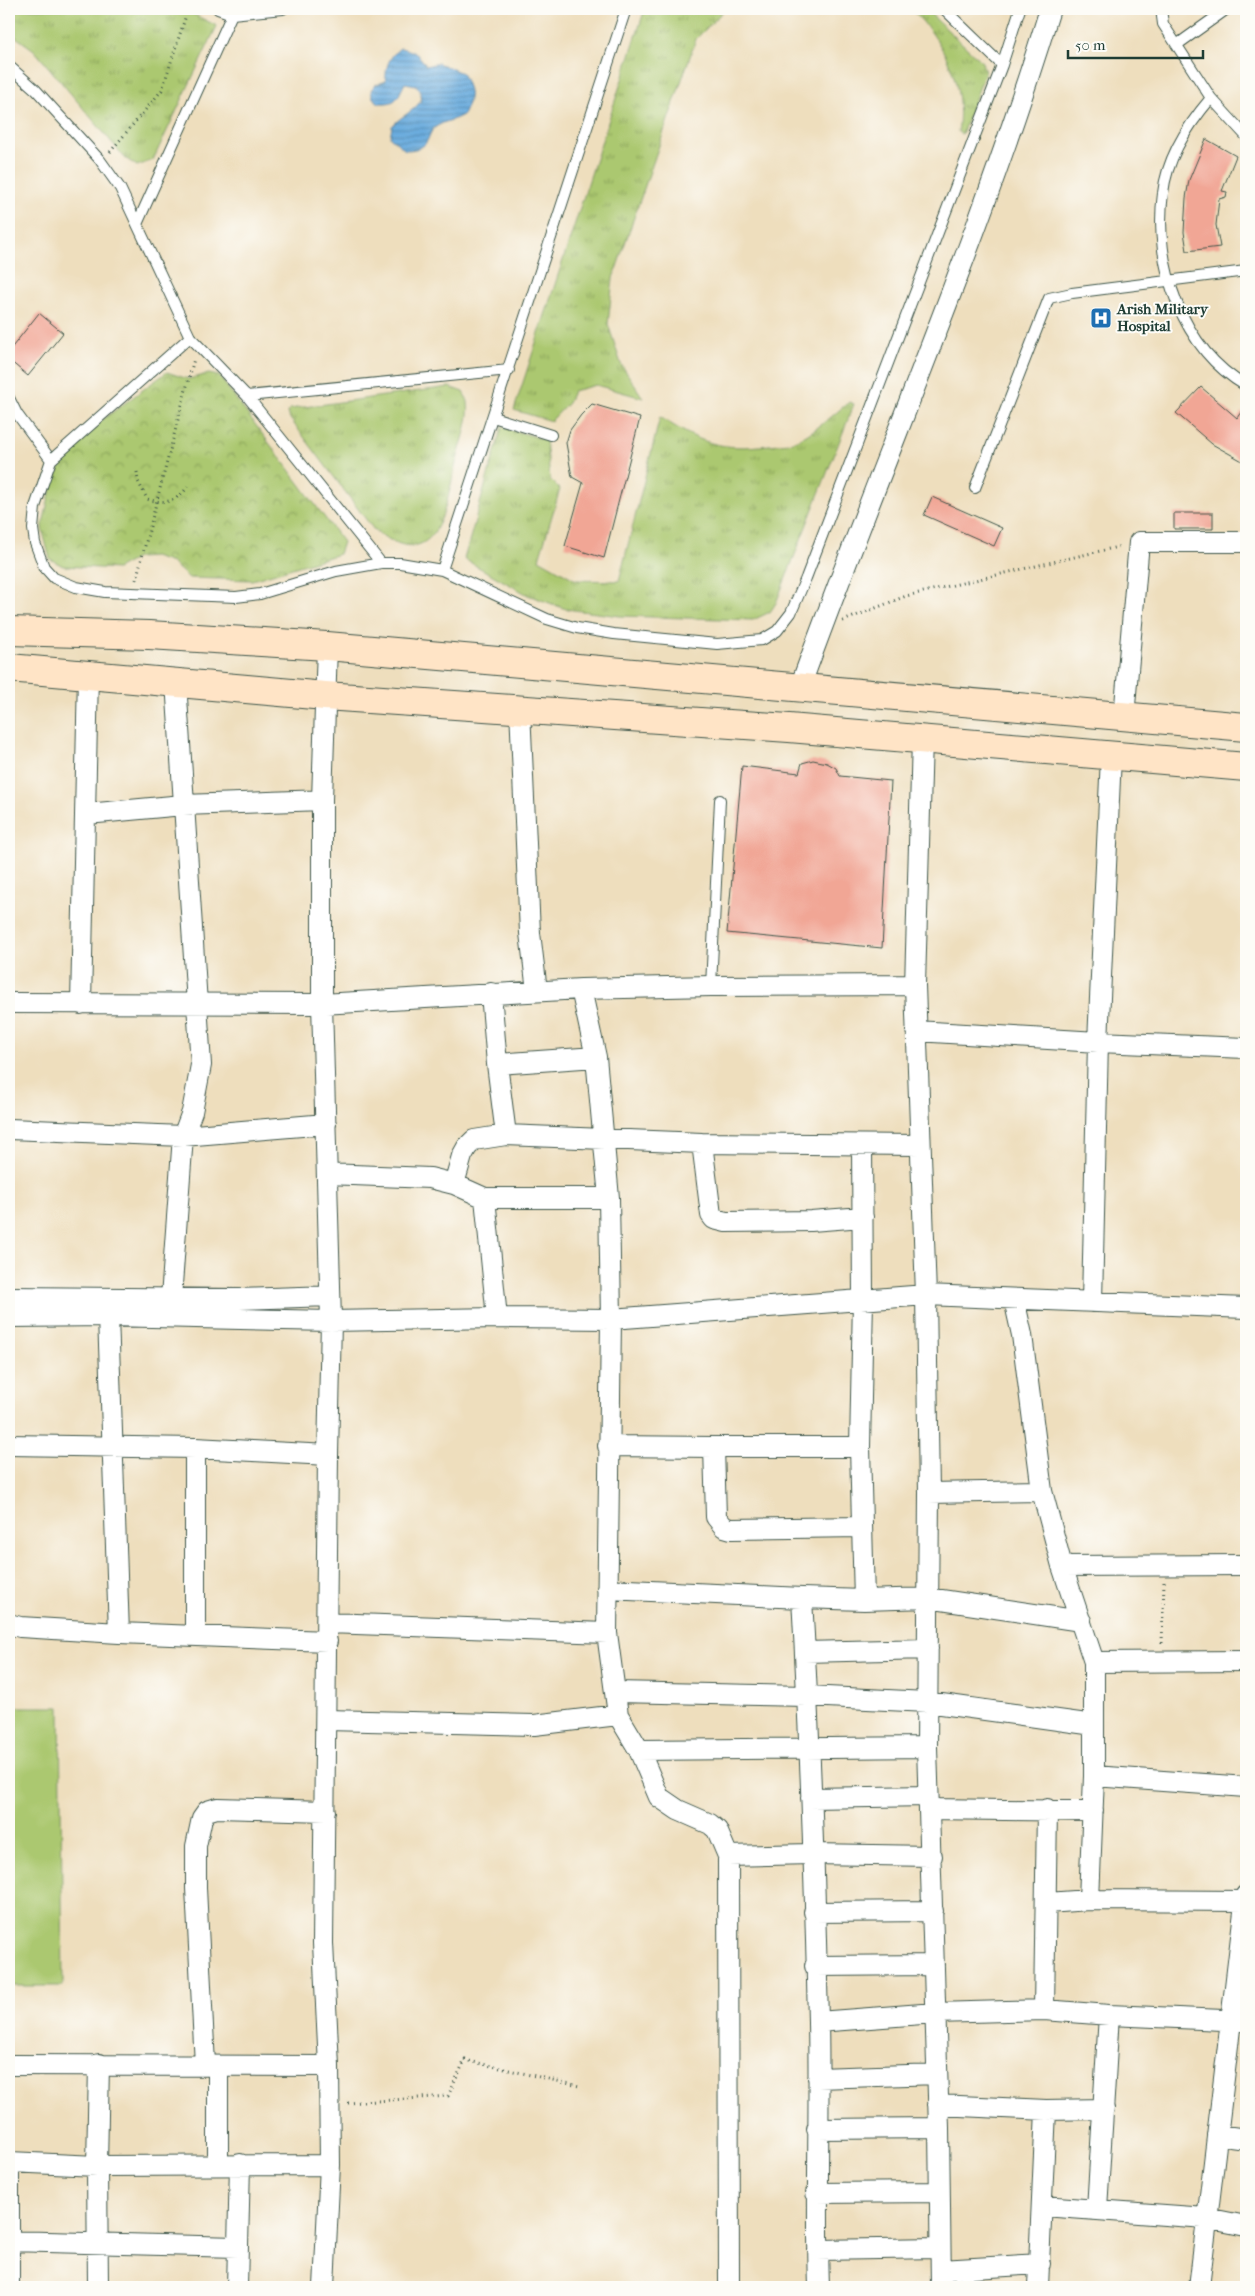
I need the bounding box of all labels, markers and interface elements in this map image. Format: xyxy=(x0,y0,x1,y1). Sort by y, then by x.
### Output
scale bar xyxy=(1068,28,1202,60)
text: 50 m xyxy=(1075,36,1106,54)
place label: Arish Military Hospital xyxy=(1116,300,1209,335)
hospital icon: Arish Military Hospital xyxy=(1089,306,1113,330)

